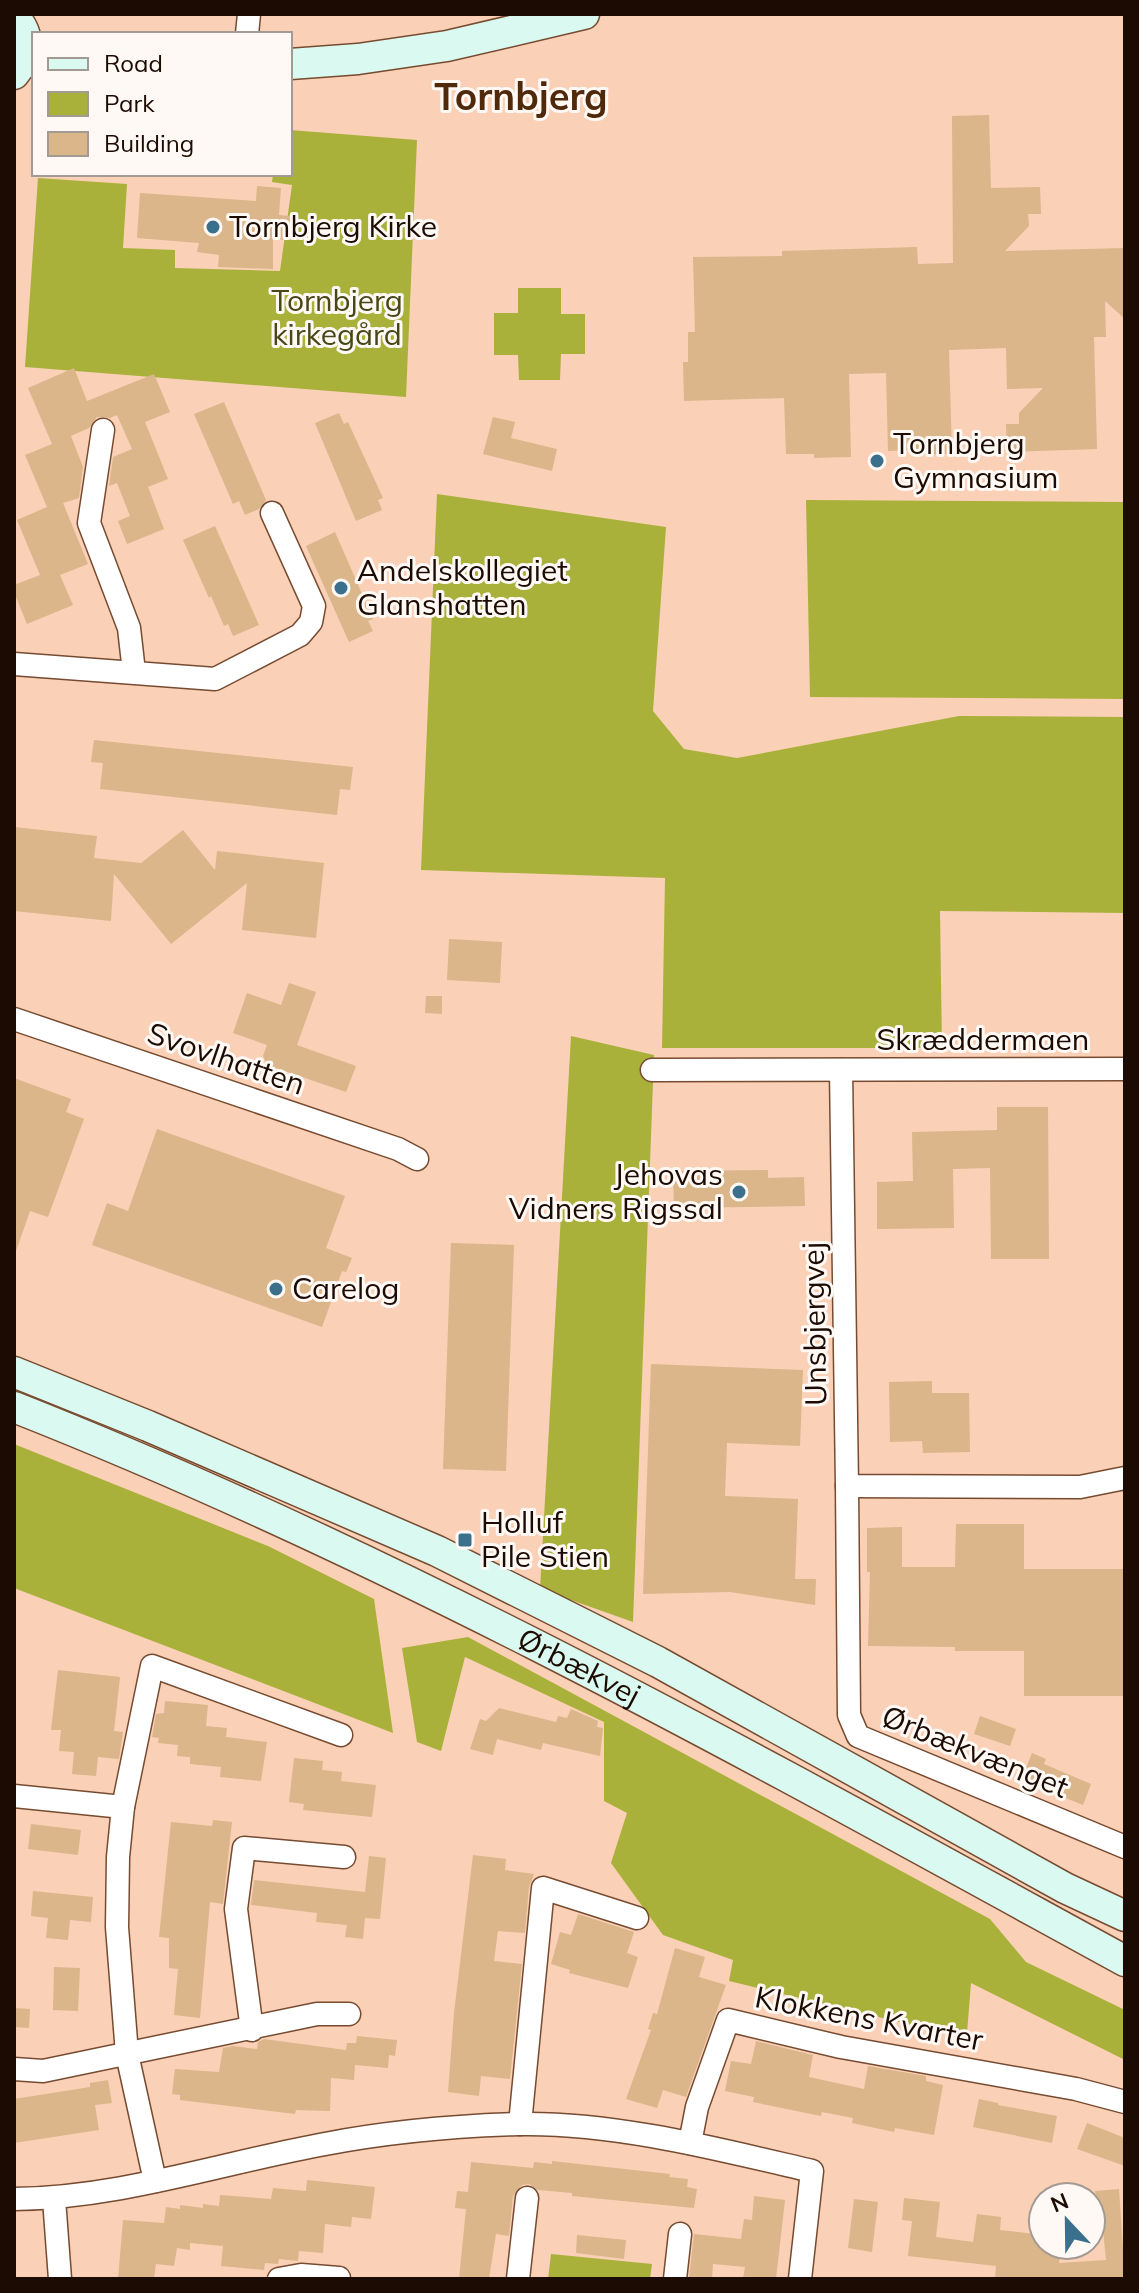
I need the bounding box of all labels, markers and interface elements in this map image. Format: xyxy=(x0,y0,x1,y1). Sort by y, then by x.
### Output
legend xyxy=(32,32,292,176)
text: Road xyxy=(104,48,163,78)
district label: Tornbjerg xyxy=(434,72,608,120)
text: Park xyxy=(104,88,155,118)
text: Building xyxy=(104,128,194,158)
place label: Tornbjerg Kirke xyxy=(229,207,437,245)
marker: Tornbjerg Kirke xyxy=(204,218,222,236)
park label: Tornbjerg kirkegård xyxy=(271,281,403,353)
place label: Tornbjerg Gymnasium xyxy=(893,424,1058,496)
marker: Tornbjerg Gymnasium xyxy=(868,452,886,470)
place label: Andelskollegiet Glanshatten xyxy=(357,551,568,623)
marker: Andelskollegiet Glanshatten xyxy=(332,579,350,597)
street label: Svovlhatten xyxy=(143,1013,310,1103)
street label: Skræddermaen xyxy=(877,1020,1089,1058)
place label: Jehovas Vidners Rigssal xyxy=(509,1155,723,1227)
marker: Jehovas Vidners Rigssal xyxy=(730,1183,748,1201)
street label: Unsbjergvej xyxy=(794,1242,834,1406)
place label: Carelog xyxy=(292,1269,399,1307)
marker: Carelog xyxy=(267,1280,285,1298)
place label: Holluf Pile Stien xyxy=(481,1503,609,1575)
marker: Holluf Pile Stien xyxy=(456,1531,474,1549)
street label: Ørbækvej xyxy=(512,1619,647,1713)
street label: Ørbækvænget xyxy=(876,1696,1074,1806)
street label: Klokkens Kvarter xyxy=(752,1977,987,2059)
north arrow xyxy=(1027,2181,1107,2261)
text: N xyxy=(1047,2186,1072,2219)

